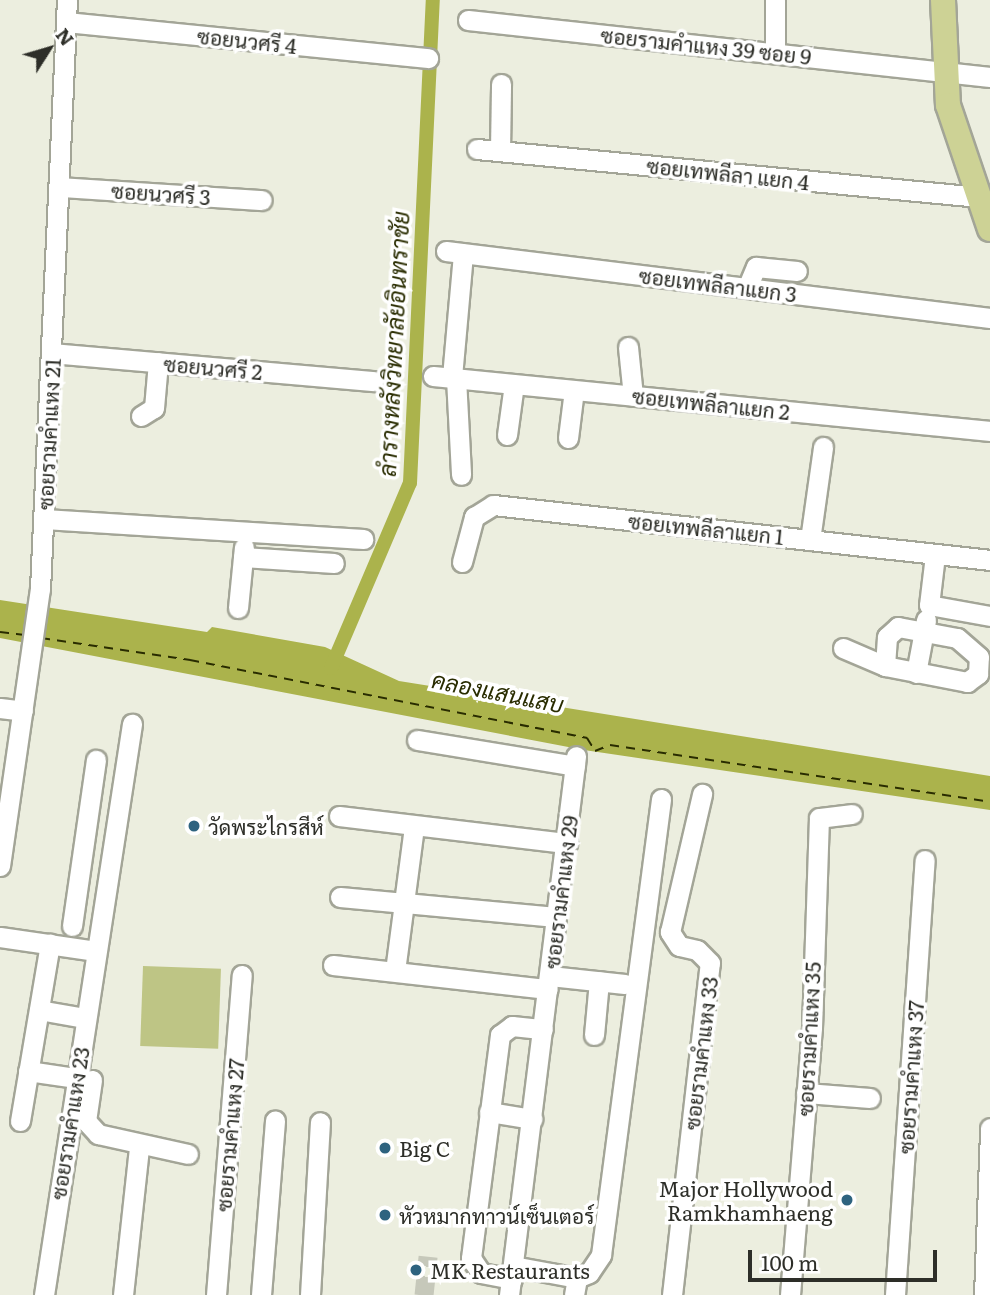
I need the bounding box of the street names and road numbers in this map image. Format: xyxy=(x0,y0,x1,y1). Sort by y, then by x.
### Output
street label: ซอยรามคำแหง 39 ซอย 9 xyxy=(599,21,813,69)
street label: ซอยนวศรี 4 xyxy=(196,22,298,58)
street label: ซอยเทพลีลา แยก 4 xyxy=(645,152,811,194)
street label: ซอยนวศรี 3 xyxy=(110,177,212,209)
street label: ซอยเทพลีลาแยก 3 xyxy=(638,262,798,306)
street label: ซอยนวศรี 2 xyxy=(163,350,263,384)
street label: ซอยรามคำแหง 21 xyxy=(31,358,65,510)
street label: ซอยเทพลีลาแยก 2 xyxy=(631,382,791,424)
street label: ซอยเทพลีลาแยก 1 xyxy=(627,507,785,549)
street label: ซอยรามคำแหง 29 xyxy=(538,814,582,970)
street label: ซอยรามคำแหง 35 xyxy=(791,961,825,1117)
street label: ซอยรามคำแหง 33 xyxy=(678,975,722,1131)
street label: ซอยรามคำแหง 37 xyxy=(892,999,928,1155)
street label: ซอยรามคำแหง 23 xyxy=(44,1045,94,1201)
street label: ซอยรามคำแหง 27 xyxy=(210,1057,248,1213)

